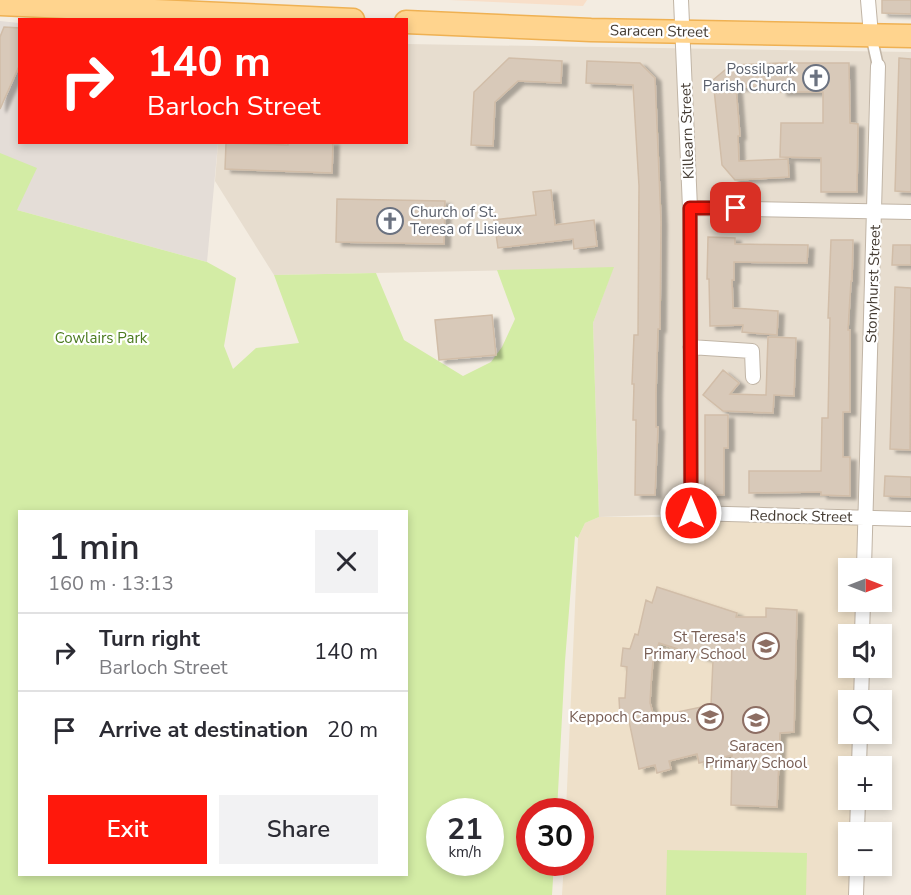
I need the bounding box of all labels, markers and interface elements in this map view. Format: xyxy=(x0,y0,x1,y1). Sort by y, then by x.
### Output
street label: Saracen Street xyxy=(610,20,709,42)
text: 140 m xyxy=(147,34,271,91)
icon: right xyxy=(48,42,126,120)
place label: Possilpark Parish Church xyxy=(703,59,796,96)
church icon: Possilpark Parish Church xyxy=(801,63,831,93)
street label: Killearn Street xyxy=(675,82,699,179)
text: Barloch Street xyxy=(147,88,321,125)
pin xyxy=(710,182,761,233)
icon: arrive xyxy=(719,191,752,224)
place label: Church of St. Teresa of Lisieux xyxy=(410,202,522,239)
church icon: Church of St. Teresa of Lisieux xyxy=(375,206,405,236)
street label: Stonyhurst Street xyxy=(861,224,885,343)
park label: Cowlairs Park xyxy=(55,328,148,348)
position arrow xyxy=(659,481,723,545)
street label: Rednock Street xyxy=(749,505,853,527)
text: 1 min xyxy=(48,523,140,572)
button: close xyxy=(315,530,378,593)
north arrow xyxy=(838,558,892,612)
map controls xyxy=(838,558,892,876)
text: 160 m · 13:13 xyxy=(48,570,174,597)
text: Turn right xyxy=(99,624,200,654)
button: sound xyxy=(838,624,892,678)
place label: St Teresa's Primary School xyxy=(644,627,747,664)
school or university icon: St Teresa's Primary School xyxy=(751,631,781,661)
icon: right xyxy=(48,636,81,669)
text: 140 m xyxy=(314,637,378,667)
text: Barloch Street xyxy=(99,654,228,681)
button: search xyxy=(838,690,892,744)
school or university icon: Keppoch Campus. xyxy=(695,702,725,732)
school or university icon: Saracen Primary School xyxy=(741,705,771,735)
place label: Keppoch Campus. xyxy=(569,707,690,727)
icon: arrive xyxy=(48,714,81,747)
text: Arrive at destination xyxy=(99,715,308,745)
text: 20 m xyxy=(327,715,378,745)
place label: Saracen Primary School xyxy=(705,736,808,773)
button: + xyxy=(838,756,892,810)
button: Exit xyxy=(48,795,207,864)
button: Share xyxy=(219,795,378,864)
speed limit sign: 30 xyxy=(516,798,594,876)
text: 21 xyxy=(447,809,483,850)
button: − xyxy=(838,822,892,876)
text: km/h xyxy=(448,842,482,862)

